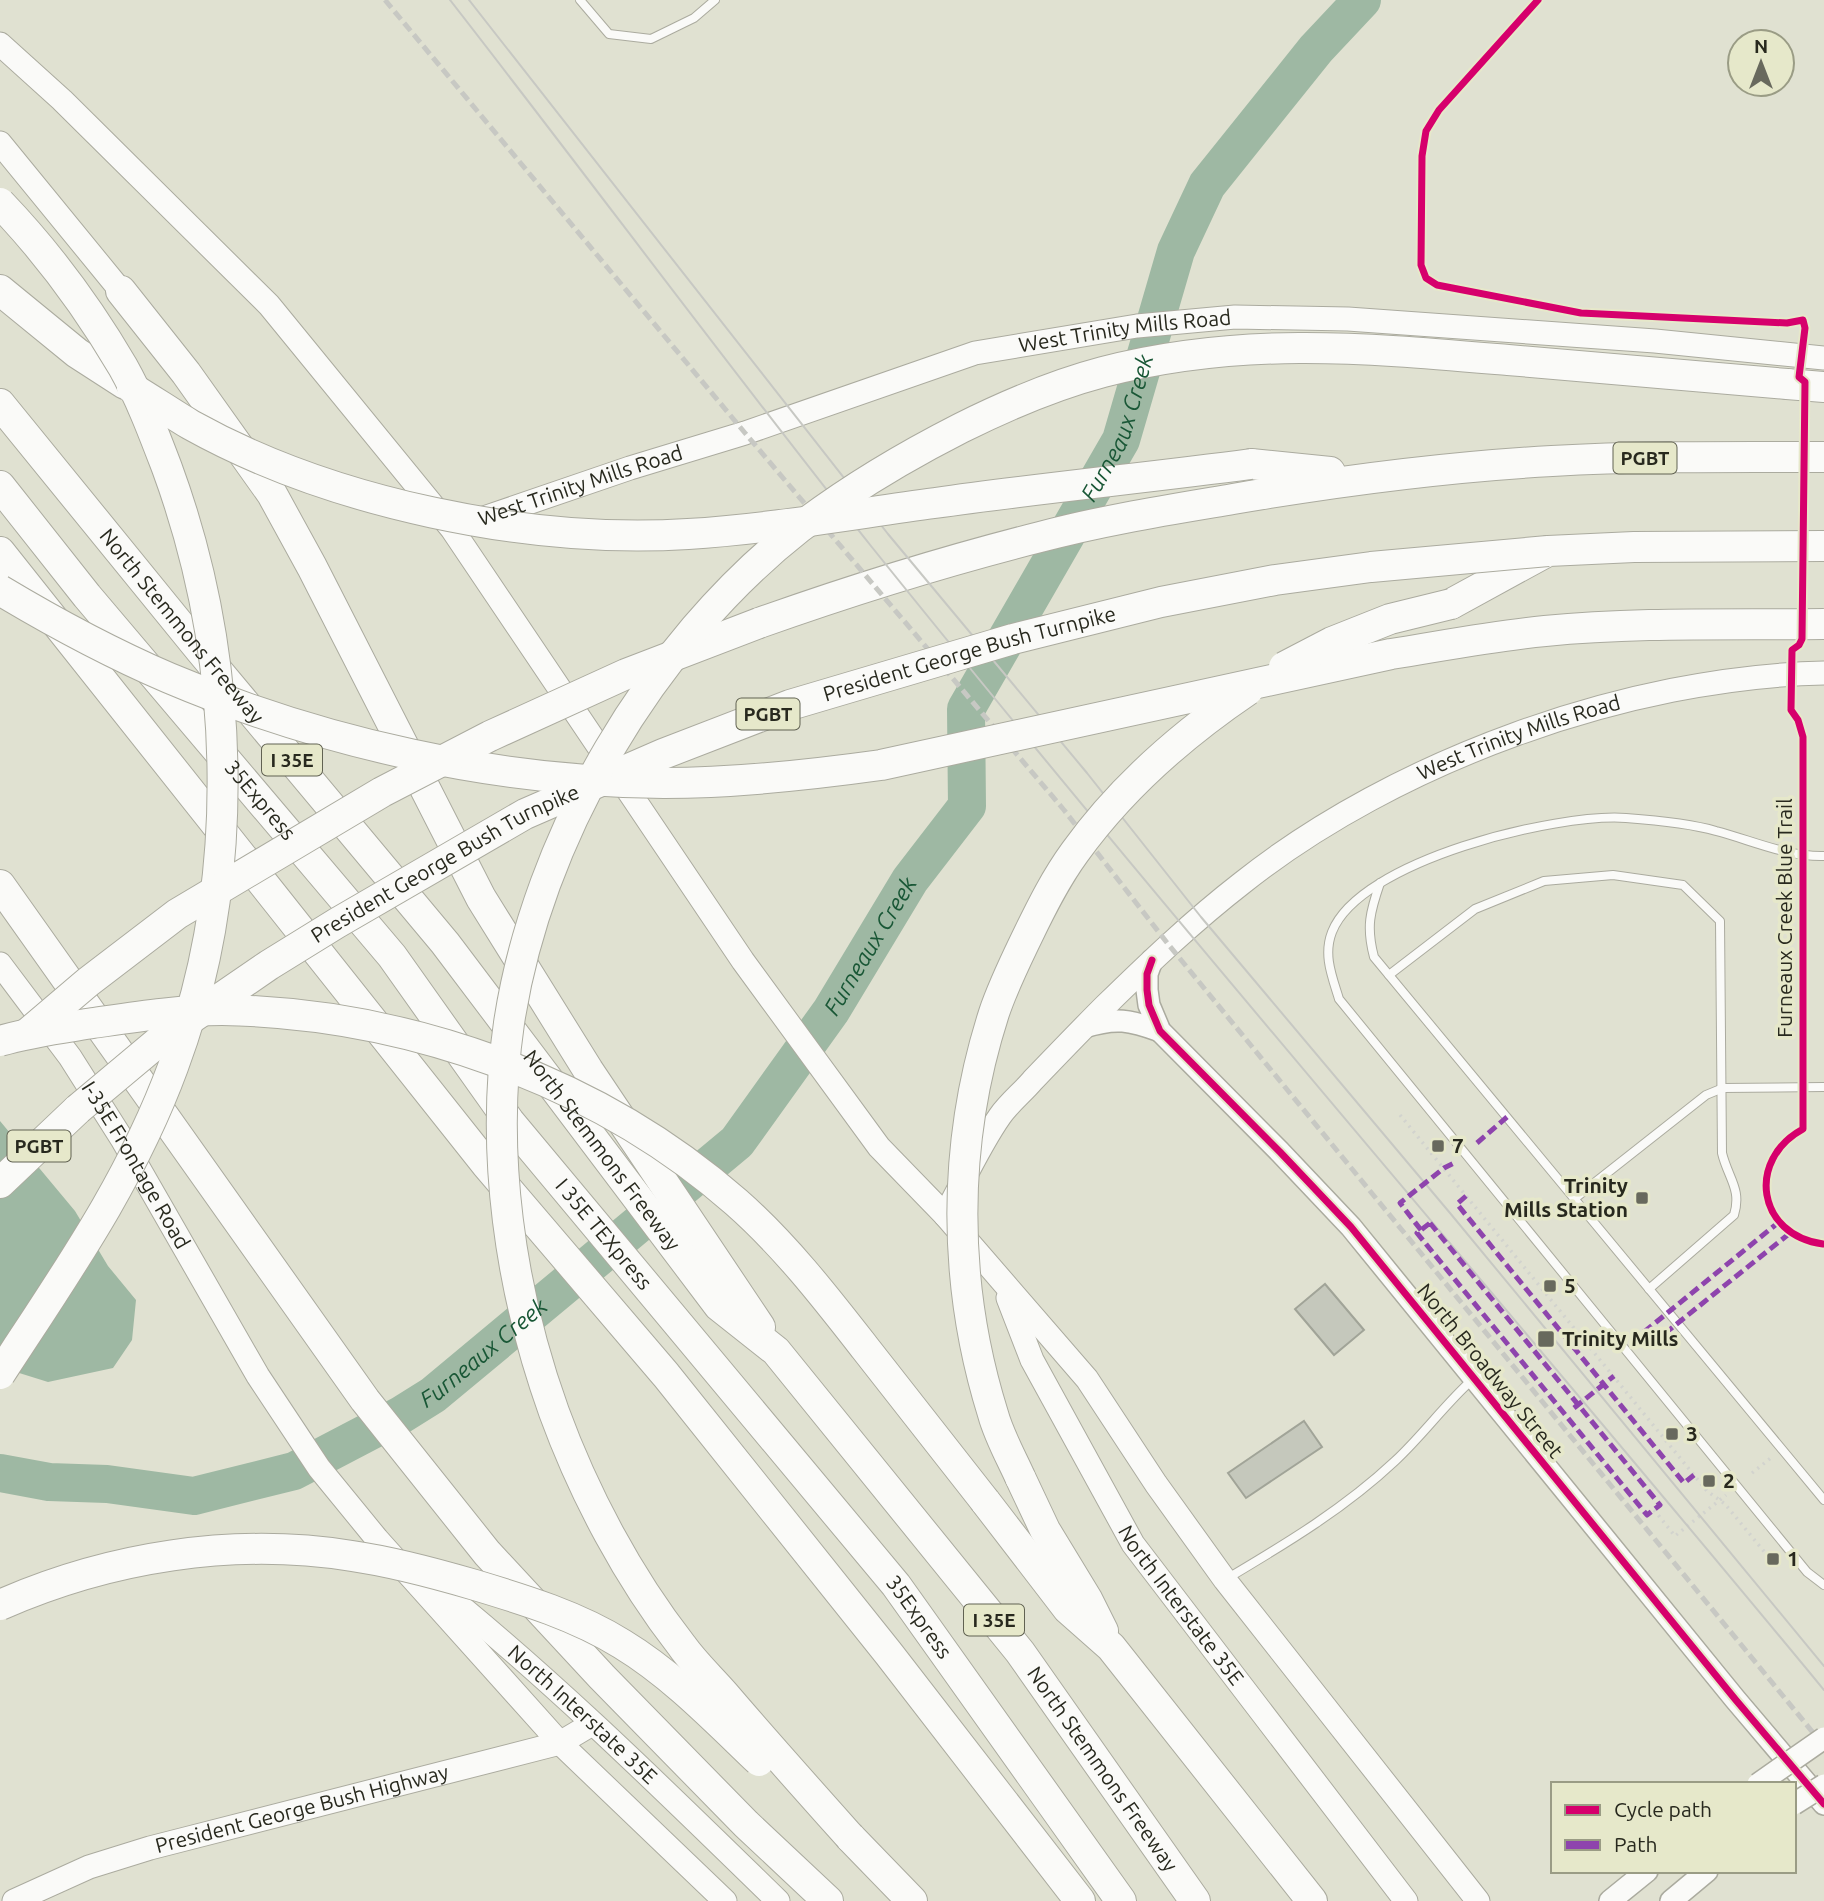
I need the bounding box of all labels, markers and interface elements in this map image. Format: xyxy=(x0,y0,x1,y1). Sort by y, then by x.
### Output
north arrow xyxy=(1726,28,1796,98)
text: N xyxy=(1754,35,1768,57)
street label: West Trinity Mills Road xyxy=(1017,304,1232,357)
water label: Furneaux Creek xyxy=(1076,351,1157,505)
street label: West Trinity Mills Road xyxy=(475,440,685,530)
road number: PGBT xyxy=(1614,442,1676,474)
street label: North Stemmons Freeway xyxy=(95,524,269,728)
street label: President George Bush Turnpike xyxy=(820,601,1118,706)
street label: West Trinity Mills Road xyxy=(1413,690,1623,785)
road number: PGBT xyxy=(736,698,800,730)
road number: I 35E xyxy=(262,744,322,776)
street label: 35Express xyxy=(221,755,301,844)
street label: President George Bush Turnpike xyxy=(306,779,582,947)
street label: Furneaux Creek Blue Trail xyxy=(1772,798,1796,1038)
water label: Furneaux Creek xyxy=(819,872,921,1019)
street label: North Stemmons Freeway xyxy=(519,1045,686,1255)
street label: I-35E Frontage Road xyxy=(77,1076,195,1253)
road number: PGBT xyxy=(7,1130,70,1162)
place label: 7 xyxy=(1452,1133,1464,1157)
marker: 7 xyxy=(1430,1138,1446,1154)
street label: I 35E TEXpress xyxy=(551,1173,657,1294)
place label: Trinity Mills Station xyxy=(1504,1173,1628,1221)
marker: Trinity Mills Station xyxy=(1634,1190,1650,1206)
place label: 5 xyxy=(1564,1273,1576,1297)
street label: North Broadway Street xyxy=(1413,1278,1569,1462)
marker: 5 xyxy=(1542,1278,1558,1294)
water label: Furneaux Creek xyxy=(415,1293,552,1412)
place label: Trinity Mills xyxy=(1562,1326,1679,1350)
marker: Trinity Mills xyxy=(1536,1329,1556,1349)
place label: 3 xyxy=(1686,1421,1698,1445)
marker: 3 xyxy=(1664,1426,1680,1442)
place label: 2 xyxy=(1723,1468,1735,1492)
marker: 2 xyxy=(1701,1473,1717,1489)
street label: North Interstate 35E xyxy=(1114,1521,1249,1689)
place label: 1 xyxy=(1787,1546,1799,1570)
marker: 1 xyxy=(1765,1551,1781,1567)
street label: 35Express xyxy=(882,1570,957,1663)
road number: I 35E xyxy=(964,1604,1024,1636)
street label: North Interstate 35E xyxy=(504,1640,663,1788)
street label: North Stemmons Freeway xyxy=(1023,1662,1183,1876)
street label: President George Bush Highway xyxy=(152,1759,451,1857)
legend xyxy=(1551,1782,1796,1873)
text: Cycle path xyxy=(1614,1797,1712,1821)
text: Path xyxy=(1614,1832,1657,1856)

